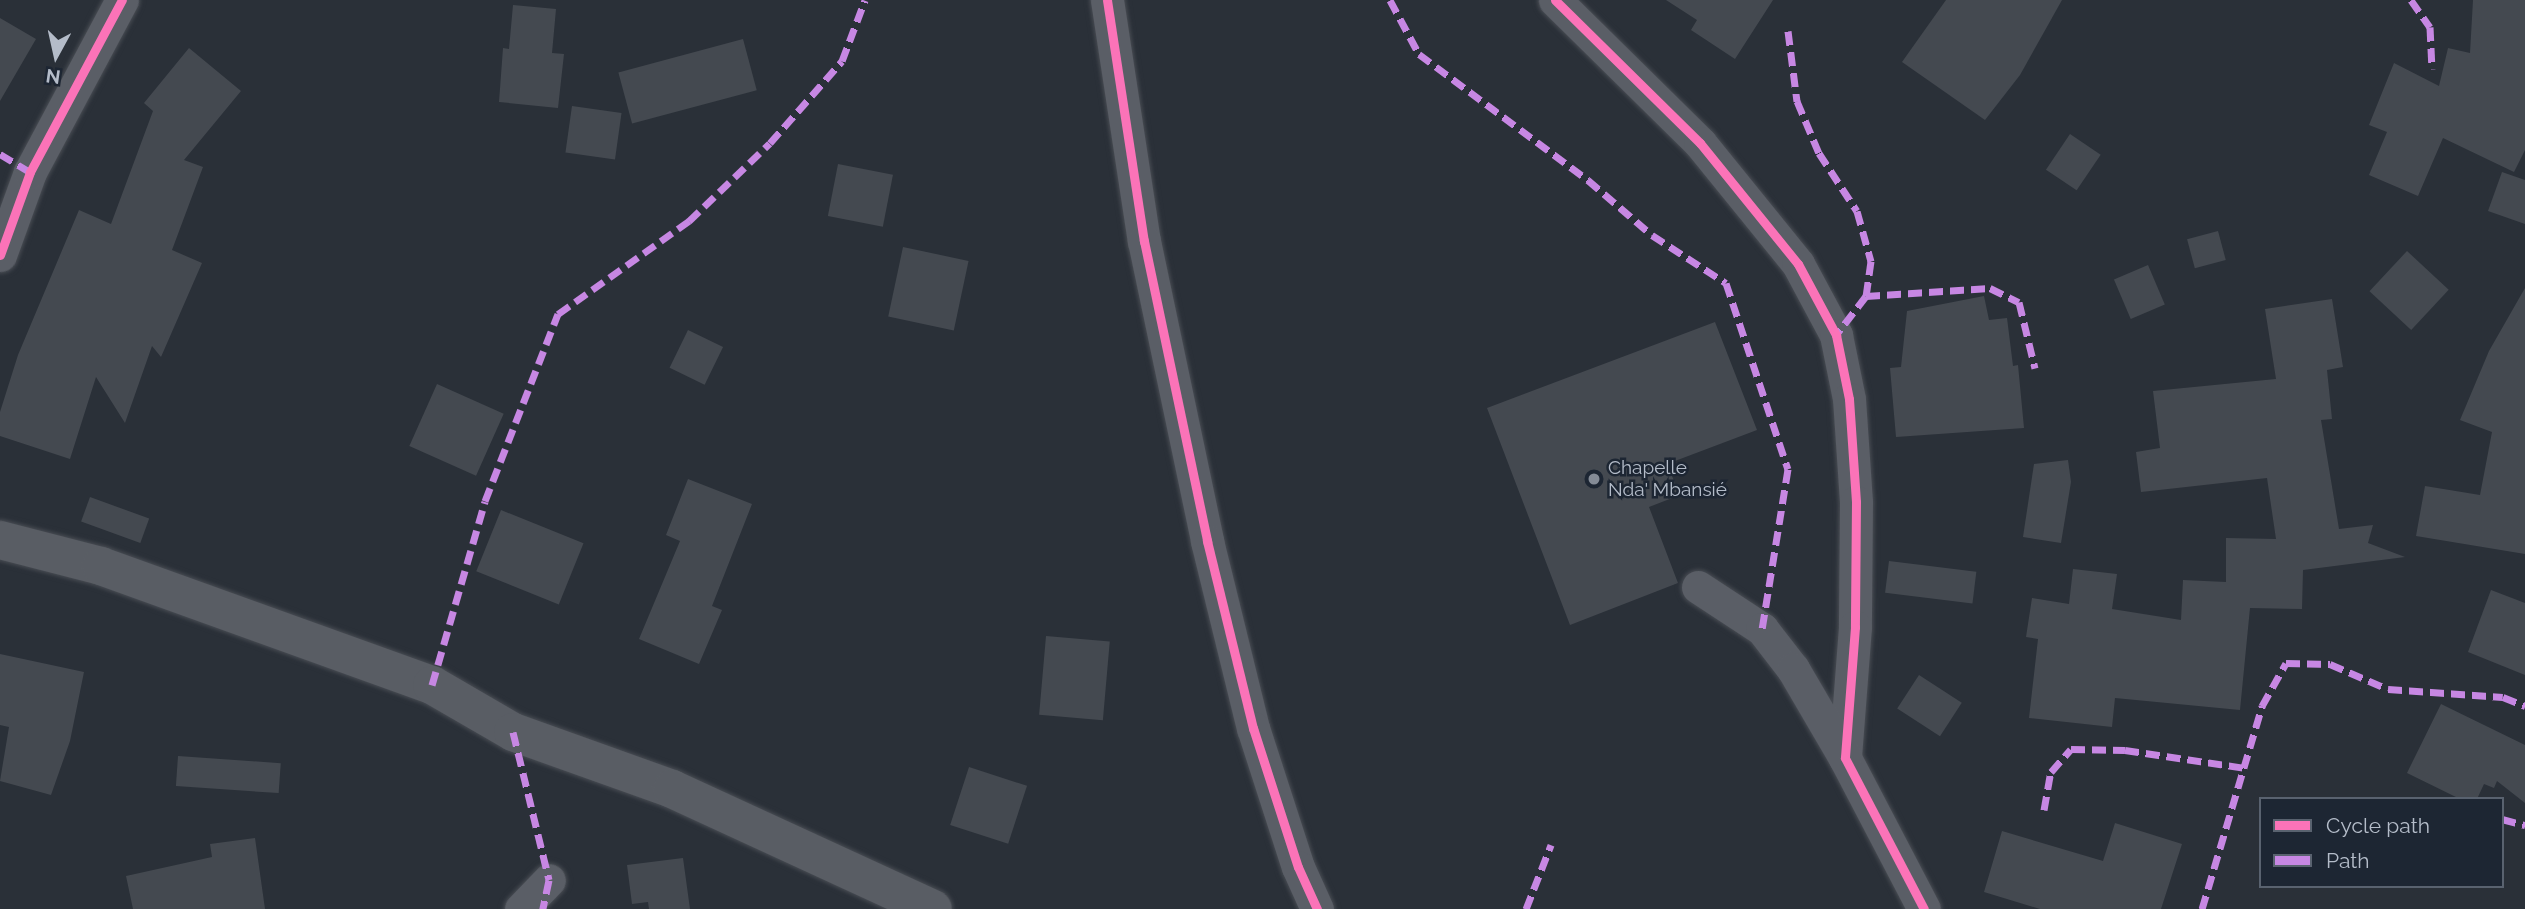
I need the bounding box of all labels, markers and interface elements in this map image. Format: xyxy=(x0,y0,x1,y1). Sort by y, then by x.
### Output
north arrow xyxy=(21,21,91,91)
text: N xyxy=(44,65,62,89)
place label: Chapelle Nda' Mbansié xyxy=(1608,457,1727,501)
marker: Chapelle Nda' Mbansié xyxy=(1586,471,1602,487)
legend xyxy=(2259,797,2504,888)
text: Cycle path xyxy=(2326,813,2430,838)
text: Path xyxy=(2326,848,2370,873)

